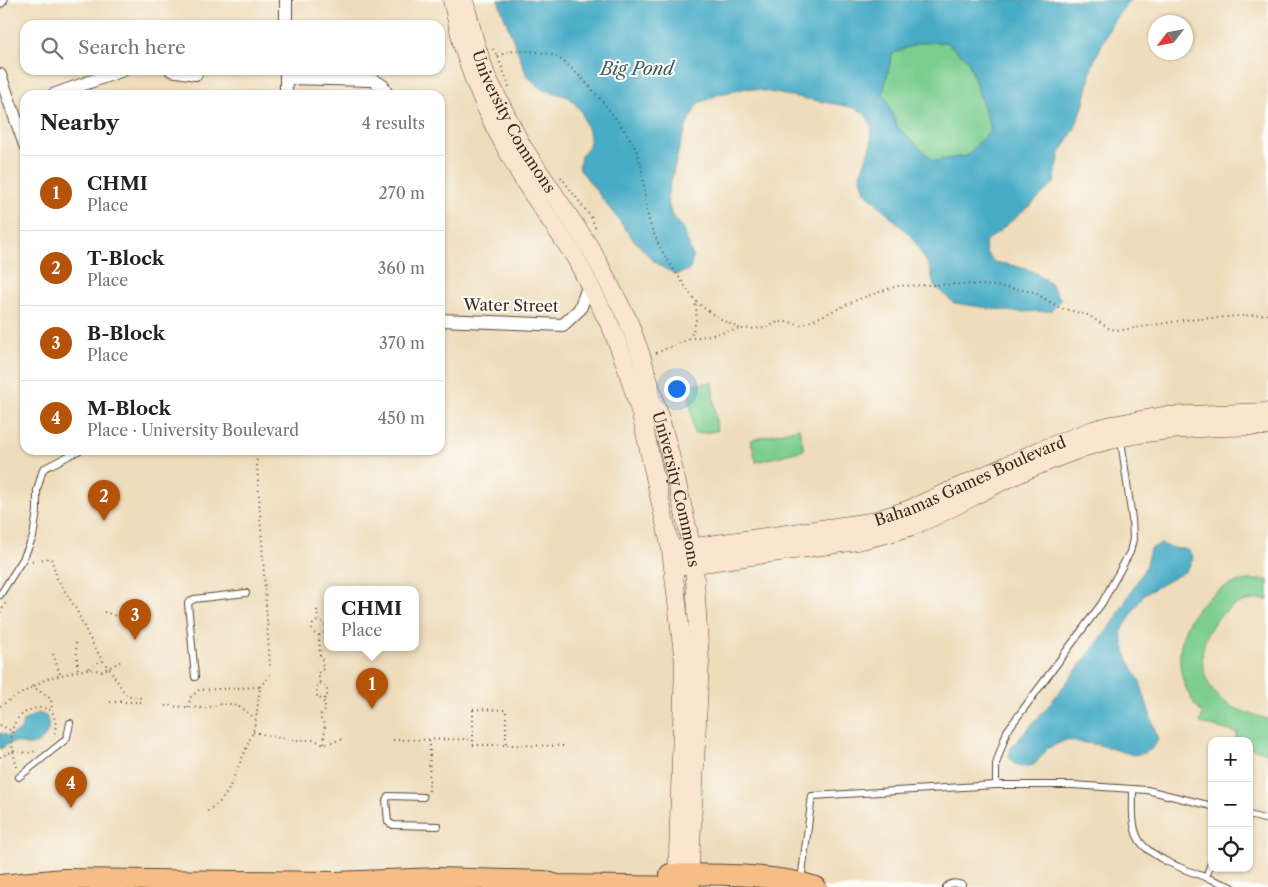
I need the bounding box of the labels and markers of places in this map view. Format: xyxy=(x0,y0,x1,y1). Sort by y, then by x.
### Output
pin: 2 xyxy=(88,480,120,521)
pin: 3 xyxy=(119,599,151,640)
pin: 1 xyxy=(356,668,388,709)
pin: 4 xyxy=(55,767,87,808)

